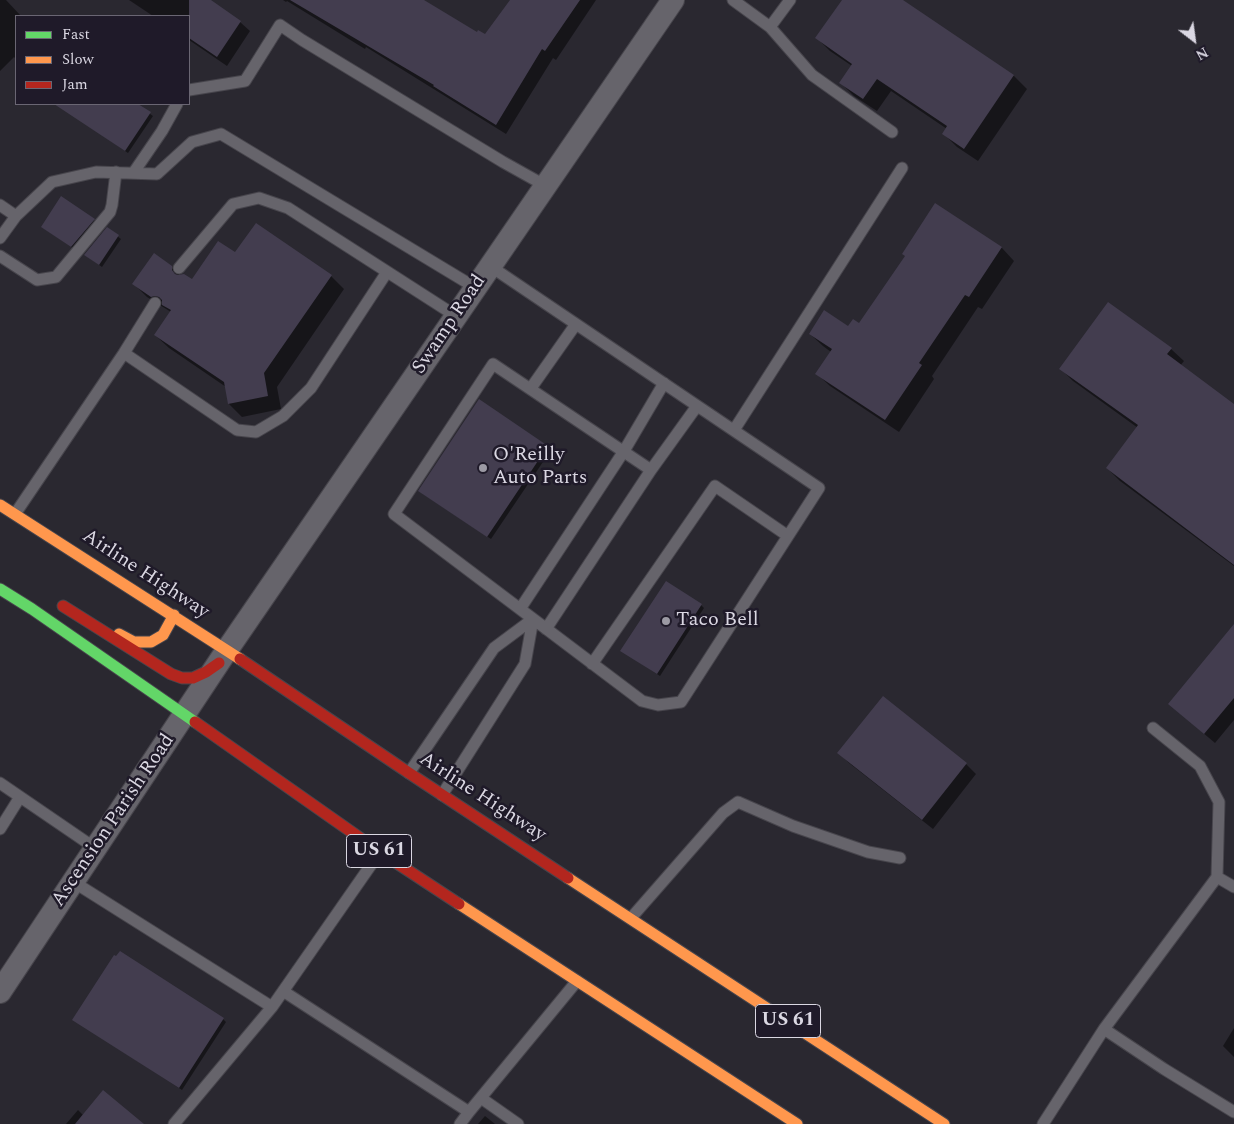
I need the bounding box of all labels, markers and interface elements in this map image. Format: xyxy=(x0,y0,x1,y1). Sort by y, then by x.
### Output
legend xyxy=(15,15,190,105)
north arrow xyxy=(1169,15,1219,65)
text: Fast xyxy=(62,23,90,46)
text: N xyxy=(1192,41,1212,65)
text: Slow xyxy=(62,48,94,71)
text: Jam xyxy=(62,73,88,96)
street label: Swamp Road xyxy=(408,271,492,379)
place label: O'Reilly Auto Parts xyxy=(493,444,587,491)
marker: O'Reilly Auto Parts xyxy=(477,462,489,474)
street label: Airline Highway xyxy=(77,525,213,625)
place label: Taco Bell xyxy=(676,609,759,633)
marker: Taco Bell xyxy=(660,615,672,627)
street label: Ascension Parish Road xyxy=(47,730,181,912)
street label: Airline Highway xyxy=(414,748,550,848)
road number: US 61 xyxy=(346,834,412,868)
road number: US 61 xyxy=(756,1004,820,1038)

